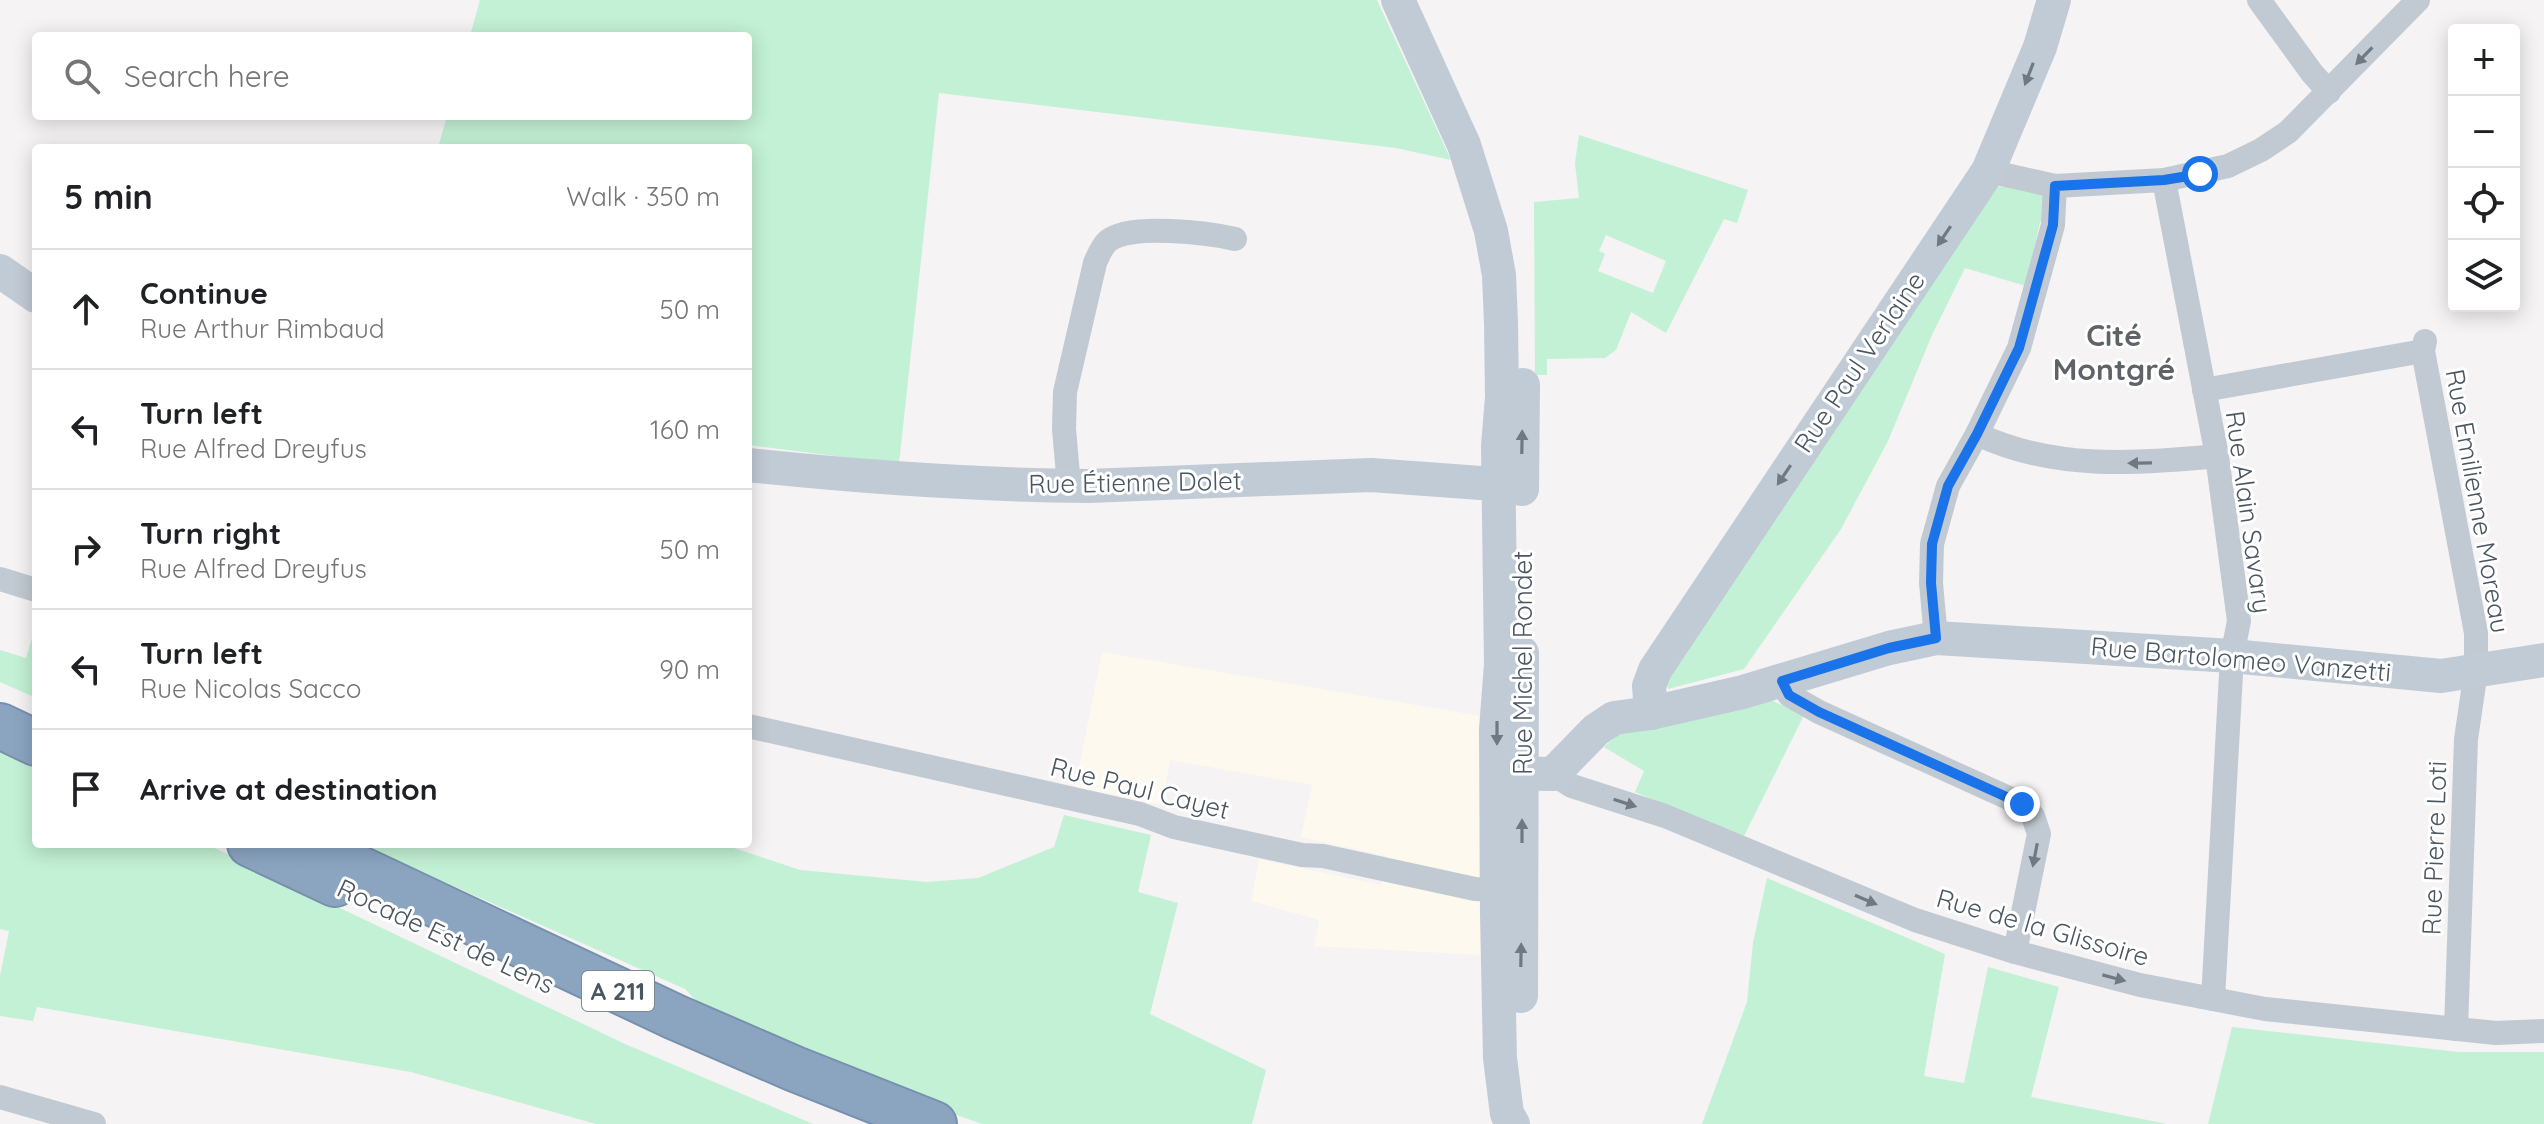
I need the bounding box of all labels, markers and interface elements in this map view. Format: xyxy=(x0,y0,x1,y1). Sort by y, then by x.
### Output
map controls xyxy=(2448,24,2520,312)
button: + xyxy=(2448,24,2520,96)
search box xyxy=(32,32,752,120)
one-way arrow xyxy=(2355,46,2373,65)
icon: search xyxy=(60,54,104,98)
text: Search here xyxy=(124,57,290,95)
one-way arrow xyxy=(2022,62,2035,86)
button: − xyxy=(2448,96,2520,168)
route start xyxy=(2182,156,2218,192)
button: locate xyxy=(2448,168,2520,240)
text: 5 min xyxy=(64,175,153,218)
text: Walk · 350 m xyxy=(566,180,720,213)
one-way arrow xyxy=(1937,225,1952,246)
button: layers xyxy=(2448,240,2520,312)
street label: Rue Paul Verlaine xyxy=(1786,265,1932,459)
text: Continue xyxy=(140,274,268,312)
icon: ahead xyxy=(64,287,108,331)
text: 50 m xyxy=(660,293,720,326)
text: Rue Arthur Rimbaud xyxy=(140,312,385,345)
district label: Cité Montgré xyxy=(2053,316,2175,388)
street label: Rue Emilienne Moreau xyxy=(2439,366,2517,636)
text: Turn left xyxy=(140,394,263,432)
icon: left xyxy=(64,407,108,451)
street label: Rue Alain Savary xyxy=(2218,409,2280,615)
text: 160 m xyxy=(650,413,720,446)
one-way arrow xyxy=(1516,429,1528,454)
text: Rue Alfred Dreyfus xyxy=(140,432,367,465)
one-way arrow xyxy=(2127,457,2152,469)
street label: Rue Étienne Dolet xyxy=(1028,464,1242,500)
one-way arrow xyxy=(1777,464,1791,486)
text: Turn right xyxy=(140,514,281,552)
icon: right xyxy=(64,527,108,571)
text: 50 m xyxy=(660,533,720,566)
street label: Rue Michel Rondet xyxy=(1506,551,1539,775)
text: Rue Alfred Dreyfus xyxy=(140,552,367,585)
street label: Rue Bartolomeo Vanzetti xyxy=(2090,629,2392,689)
text: Turn left xyxy=(140,634,263,672)
icon: left xyxy=(64,647,108,691)
text: 90 m xyxy=(659,653,720,686)
text: Rue Nicolas Sacco xyxy=(140,672,361,705)
one-way arrow xyxy=(1491,721,1503,746)
street label: Rue Paul Cayet xyxy=(1047,750,1233,826)
street label: Rue Pierre Loti xyxy=(2414,760,2454,936)
icon: arrive xyxy=(64,767,108,811)
text: Arrive at destination xyxy=(140,770,438,808)
route end xyxy=(2004,786,2040,822)
one-way arrow xyxy=(1613,797,1637,809)
one-way arrow xyxy=(1516,818,1528,843)
one-way arrow xyxy=(2028,843,2041,868)
street label: Rocade Est de Lens xyxy=(332,871,560,1001)
street label: Rue de la Glissoire xyxy=(1933,881,2153,973)
one-way arrow xyxy=(1854,893,1878,906)
one-way arrow xyxy=(1515,942,1528,967)
road number: A 211 xyxy=(582,971,654,1011)
one-way arrow xyxy=(2101,973,2126,985)

